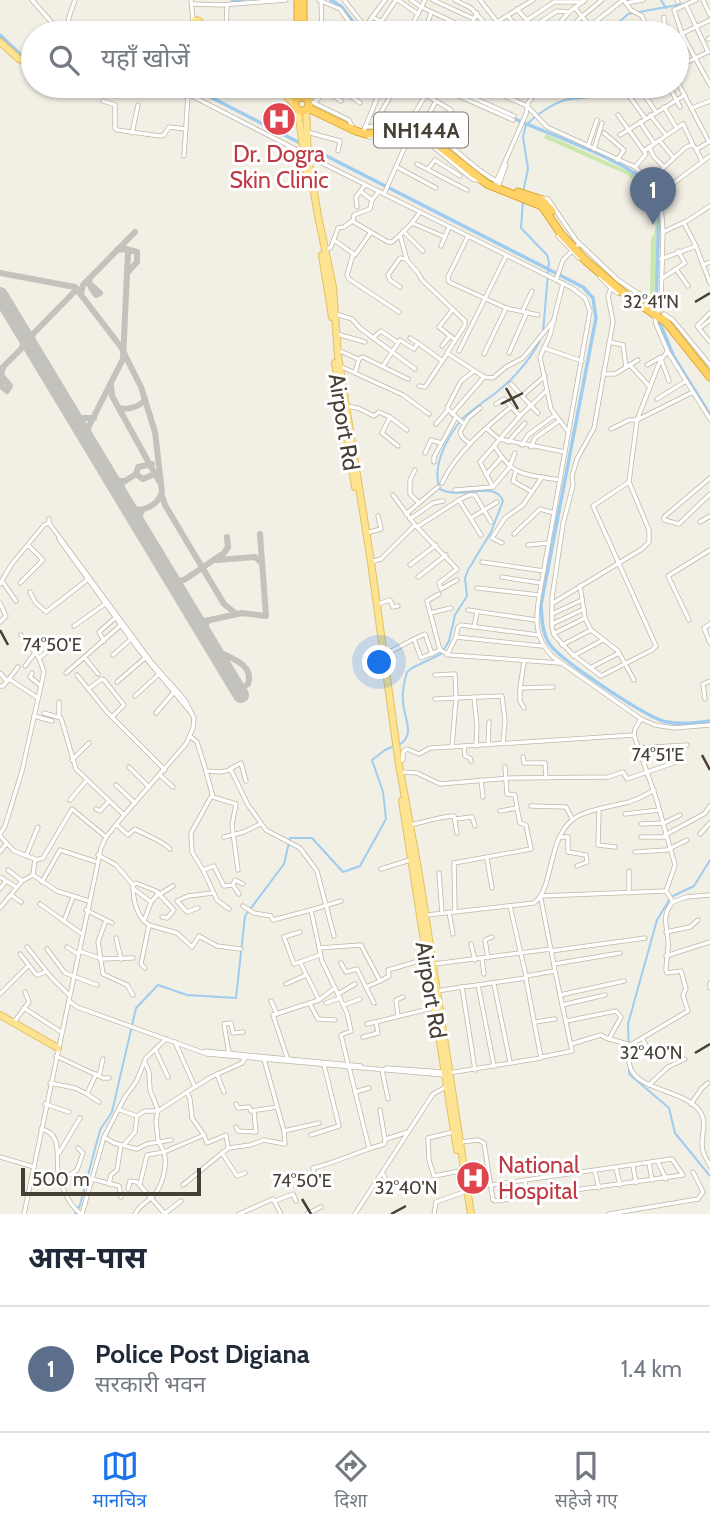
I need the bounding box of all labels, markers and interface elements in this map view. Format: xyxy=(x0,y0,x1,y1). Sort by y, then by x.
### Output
search box xyxy=(21,21,689,98)
icon: search xyxy=(45,41,83,79)
text: यहाँ खोजें xyxy=(101,42,190,74)
hospital icon: Dr. Dogra Skin Clinic xyxy=(260,100,298,138)
road number: NH144A xyxy=(374,113,468,148)
place label: Dr. Dogra Skin Clinic xyxy=(229,140,329,194)
pin: 1 xyxy=(630,167,676,225)
text: 32°41'N xyxy=(623,291,679,313)
street label: Airport Rd xyxy=(322,371,366,473)
text: 74°50'E xyxy=(22,634,82,656)
your location xyxy=(362,645,396,679)
text: 74°51'E xyxy=(632,744,684,766)
street label: Airport Rd xyxy=(409,939,453,1041)
text: 32°40'N xyxy=(620,1042,682,1064)
place label: National Hospital xyxy=(498,1151,580,1205)
hospital icon: National Hospital xyxy=(454,1159,492,1197)
scale bar xyxy=(21,1165,201,1197)
text: 500 m xyxy=(32,1168,90,1191)
text: 74°50'E xyxy=(272,1170,332,1192)
text: 32°40'N xyxy=(375,1177,437,1199)
text: आस-पास xyxy=(28,1239,146,1276)
text: Police Post Digiana xyxy=(95,1338,310,1370)
text: 1 xyxy=(47,1355,55,1383)
text: 1.4 km xyxy=(621,1355,682,1383)
text: सरकारी भवन xyxy=(95,1370,206,1398)
tab: मानचित्र xyxy=(93,1447,147,1515)
tab: दिशा xyxy=(332,1447,370,1515)
tab: सहेजे गए xyxy=(555,1447,617,1515)

